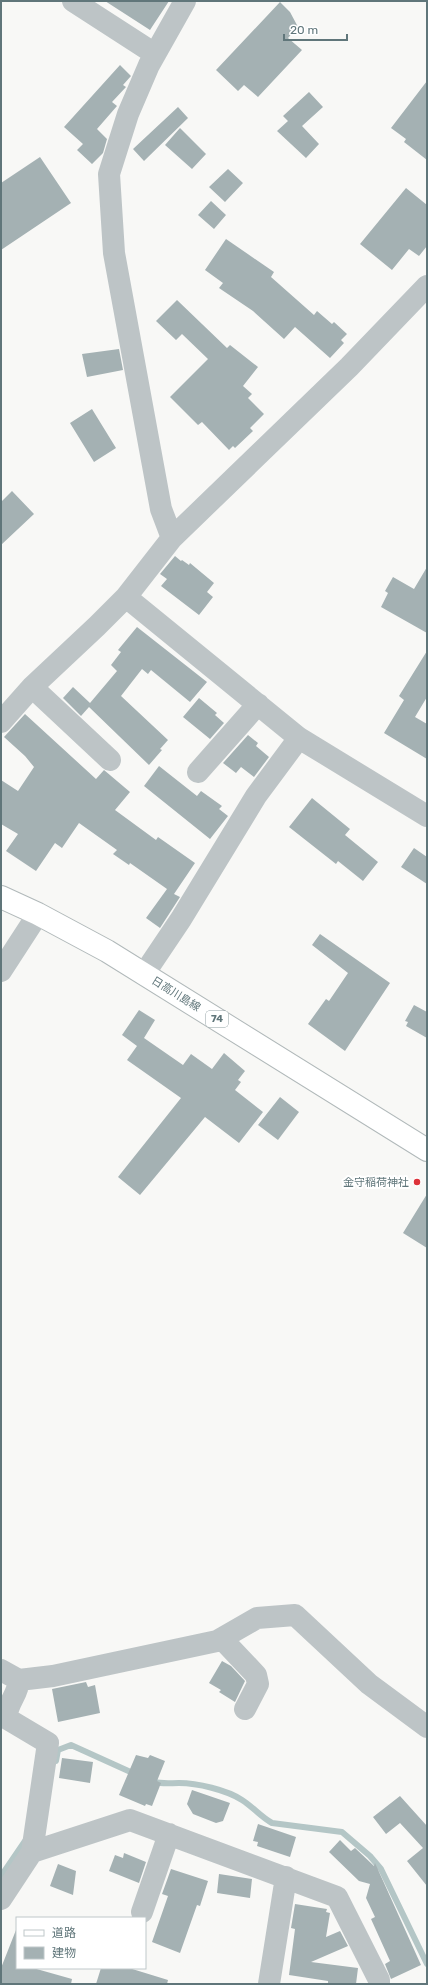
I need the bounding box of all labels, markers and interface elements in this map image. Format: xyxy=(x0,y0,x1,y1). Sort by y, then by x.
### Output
scale bar xyxy=(284,16,347,42)
text: 20 m xyxy=(290,23,318,37)
street label: 日高川島線 xyxy=(149,974,203,1014)
road number: 74 xyxy=(206,1011,228,1027)
place label: 金守稲荷神社 xyxy=(343,1176,409,1189)
marker: 金守稲荷神社 xyxy=(412,1177,422,1187)
legend xyxy=(16,1917,146,1969)
text: 道路 xyxy=(52,1926,76,1940)
text: 建物 xyxy=(52,1946,76,1960)

